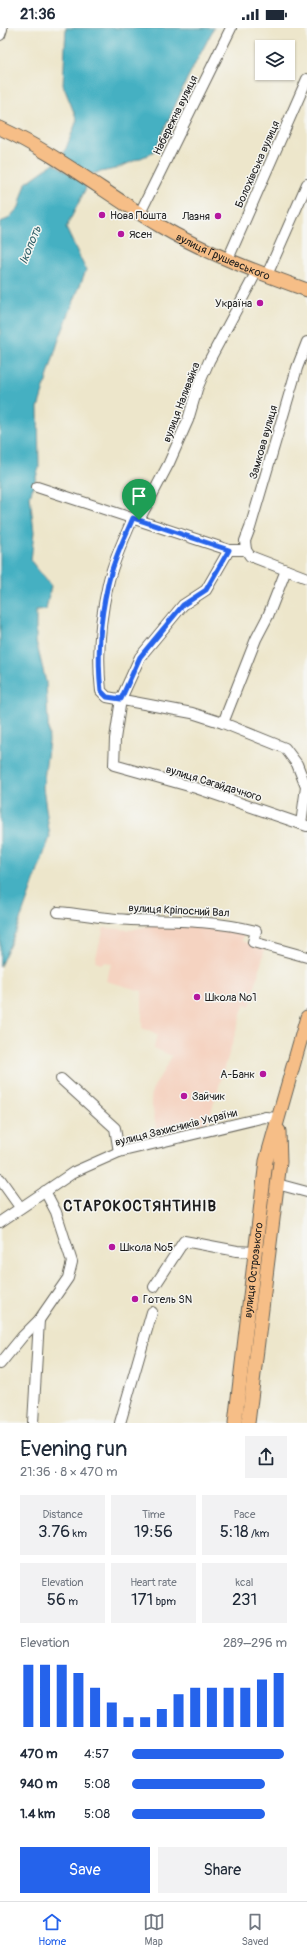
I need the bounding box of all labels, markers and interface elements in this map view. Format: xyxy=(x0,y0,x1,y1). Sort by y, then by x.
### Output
text: 21:36 xyxy=(20,5,55,24)
map controls xyxy=(255,40,295,80)
button: layers xyxy=(255,40,295,80)
street label: Набережна вулиця xyxy=(151,73,200,157)
street label: Болохівська вулиця xyxy=(232,119,282,210)
place label: Нова Пошта xyxy=(110,209,167,222)
marker: Нова Пошта xyxy=(97,210,107,220)
place label: Лазня xyxy=(181,210,210,223)
marker: Лазня xyxy=(213,211,223,221)
water label: Ікопоть xyxy=(16,223,45,267)
place label: Ясен xyxy=(129,228,152,241)
marker: Ясен xyxy=(116,229,126,239)
street label: вулиця Грушевського xyxy=(174,230,272,283)
place label: Україна xyxy=(215,297,252,310)
marker: Україна xyxy=(255,298,265,308)
street label: вулиця Наливайка xyxy=(160,360,203,444)
street label: Замкова вулиця xyxy=(247,404,280,481)
pin xyxy=(122,479,156,520)
icon: arrive xyxy=(128,485,150,507)
street label: вулиця Сагайдачного xyxy=(164,763,263,804)
street label: вулиця Кріпосний Вал xyxy=(128,901,230,920)
place label: Школа №1 xyxy=(205,991,257,1004)
marker: Школа №1 xyxy=(192,992,202,1002)
place label: А-Банк xyxy=(220,1068,255,1081)
marker: А-Банк xyxy=(258,1069,268,1079)
place label: Зайчик xyxy=(192,1090,225,1103)
marker: Зайчик xyxy=(179,1091,189,1101)
street label: вулиця Захисників України xyxy=(114,1106,239,1149)
district label: СТАРОКОСТЯНТИНІВ xyxy=(63,1197,217,1216)
street label: вулиця Острозького xyxy=(241,1222,266,1319)
place label: Школа №5 xyxy=(120,1241,173,1254)
marker: Школа №5 xyxy=(107,1242,117,1252)
place label: Готель SN xyxy=(143,1293,192,1306)
marker: Готель SN xyxy=(130,1294,140,1304)
text: Evening run xyxy=(20,1435,128,1463)
button: share xyxy=(245,1436,287,1478)
text: 21:36 · 8 × 470 m xyxy=(20,1464,118,1480)
text: Distance xyxy=(42,1508,83,1521)
text: Time xyxy=(142,1508,165,1521)
text: Pace xyxy=(234,1508,255,1521)
text: 3.76 xyxy=(38,1521,70,1542)
text: 19:56 xyxy=(134,1521,173,1542)
text: 5:18 xyxy=(220,1521,249,1542)
text: km xyxy=(70,1527,87,1540)
text: /km xyxy=(249,1527,269,1540)
text: Elevation xyxy=(42,1576,83,1589)
text: Heart rate xyxy=(130,1576,177,1589)
text: kcal xyxy=(236,1576,253,1589)
text: 56 xyxy=(47,1589,66,1610)
text: 171 xyxy=(131,1589,153,1610)
text: 231 xyxy=(232,1589,257,1610)
text: m xyxy=(66,1595,78,1608)
text: bpm xyxy=(153,1595,176,1608)
text: Elevation xyxy=(20,1635,70,1651)
text: 289–296 m xyxy=(223,1635,287,1651)
text: 470 m xyxy=(20,1746,58,1762)
text: 4:57 xyxy=(84,1746,109,1762)
text: 940 m xyxy=(20,1776,57,1792)
text: 5:08 xyxy=(84,1776,110,1792)
text: 1.4 km xyxy=(20,1806,55,1822)
text: 5:08 xyxy=(84,1806,110,1822)
button: Save xyxy=(20,1847,150,1893)
button: Share xyxy=(158,1847,287,1893)
tab: Home xyxy=(38,1911,66,1948)
tab: Map xyxy=(143,1911,165,1948)
tab: Saved xyxy=(241,1911,269,1948)

